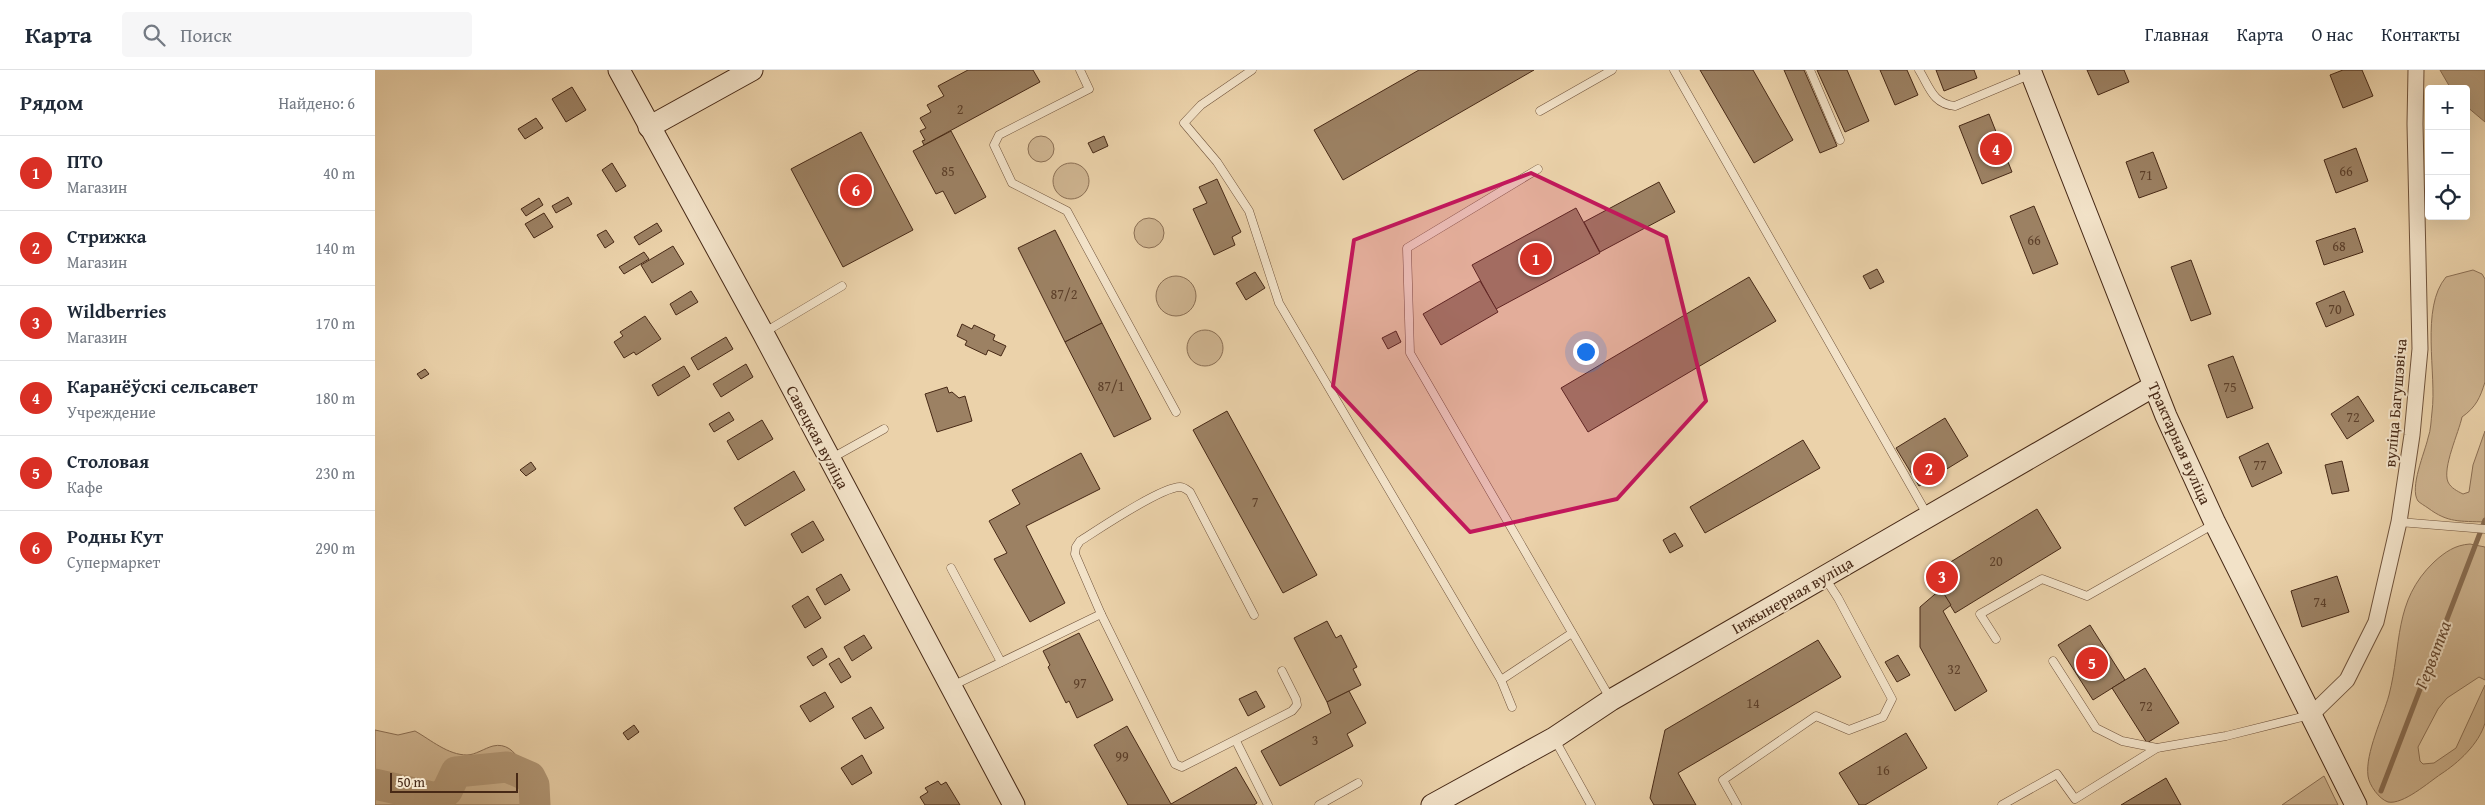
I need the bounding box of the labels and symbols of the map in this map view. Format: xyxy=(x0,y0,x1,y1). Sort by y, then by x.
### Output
house number: 2 xyxy=(957,99,963,119)
pin: 4 xyxy=(1980,130,2012,168)
house number: 85 xyxy=(941,161,955,181)
house number: 66 xyxy=(2339,161,2353,181)
house number: 71 xyxy=(2139,165,2153,185)
pin: 6 xyxy=(840,171,872,209)
house number: 66 xyxy=(2027,230,2041,250)
house number: 68 xyxy=(2332,236,2346,256)
pin: 1 xyxy=(1520,240,1552,278)
house number: 87/2 xyxy=(1051,284,1077,304)
house number: 70 xyxy=(2328,299,2342,319)
street label: вуліца Багушэвіча xyxy=(2377,337,2413,468)
your location xyxy=(1573,339,1599,365)
house number: 87/1 xyxy=(1098,376,1124,396)
house number: 75 xyxy=(2223,377,2237,397)
street label: Трактарная вуліца xyxy=(2142,378,2218,509)
street label: Савецкая вуліца xyxy=(781,381,856,493)
house number: 72 xyxy=(2346,407,2360,427)
pin: 2 xyxy=(1913,450,1945,488)
house number: 77 xyxy=(2253,455,2267,475)
house number: 7 xyxy=(1252,492,1259,512)
street label: Інжынерная вуліца xyxy=(1727,550,1858,640)
house number: 20 xyxy=(1989,551,2003,571)
pin: 3 xyxy=(1926,558,1958,596)
house number: 74 xyxy=(2313,592,2327,612)
water label: Гервятка xyxy=(2407,616,2458,694)
pin: 5 xyxy=(2076,644,2108,682)
house number: 32 xyxy=(1947,659,1961,679)
house number: 97 xyxy=(1073,673,1087,693)
house number: 14 xyxy=(1746,693,1760,713)
house number: 72 xyxy=(2139,696,2153,716)
house number: 3 xyxy=(1312,730,1318,750)
house number: 99 xyxy=(1115,746,1129,766)
house number: 16 xyxy=(1876,760,1890,780)
scale bar xyxy=(390,770,517,793)

